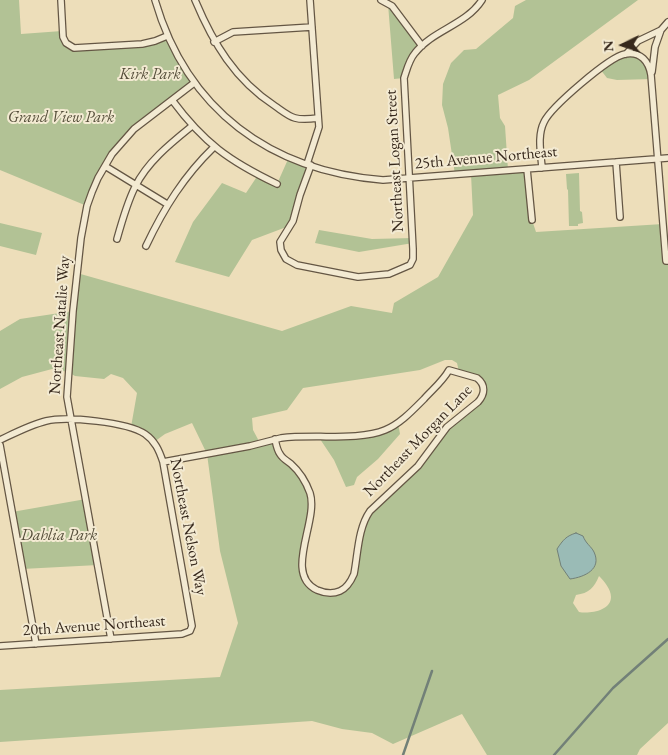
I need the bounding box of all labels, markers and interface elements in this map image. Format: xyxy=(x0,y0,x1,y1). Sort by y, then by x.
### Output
north arrow xyxy=(598,20,648,70)
text: N xyxy=(599,40,617,52)
park label: Kirk Park xyxy=(119,65,181,85)
street label: Northeast Logan Street xyxy=(382,89,408,233)
park label: Grand View Park xyxy=(8,108,114,128)
street label: 25th Avenue Northeast xyxy=(414,142,558,174)
street label: Northeast Natalie Way xyxy=(46,255,74,395)
street label: Northeast Morgan Lane xyxy=(360,381,476,501)
street label: Northeast Nelson Way xyxy=(165,457,211,597)
park label: Dahlia Park xyxy=(21,526,97,546)
street label: 20th Avenue Northeast xyxy=(22,611,166,641)

